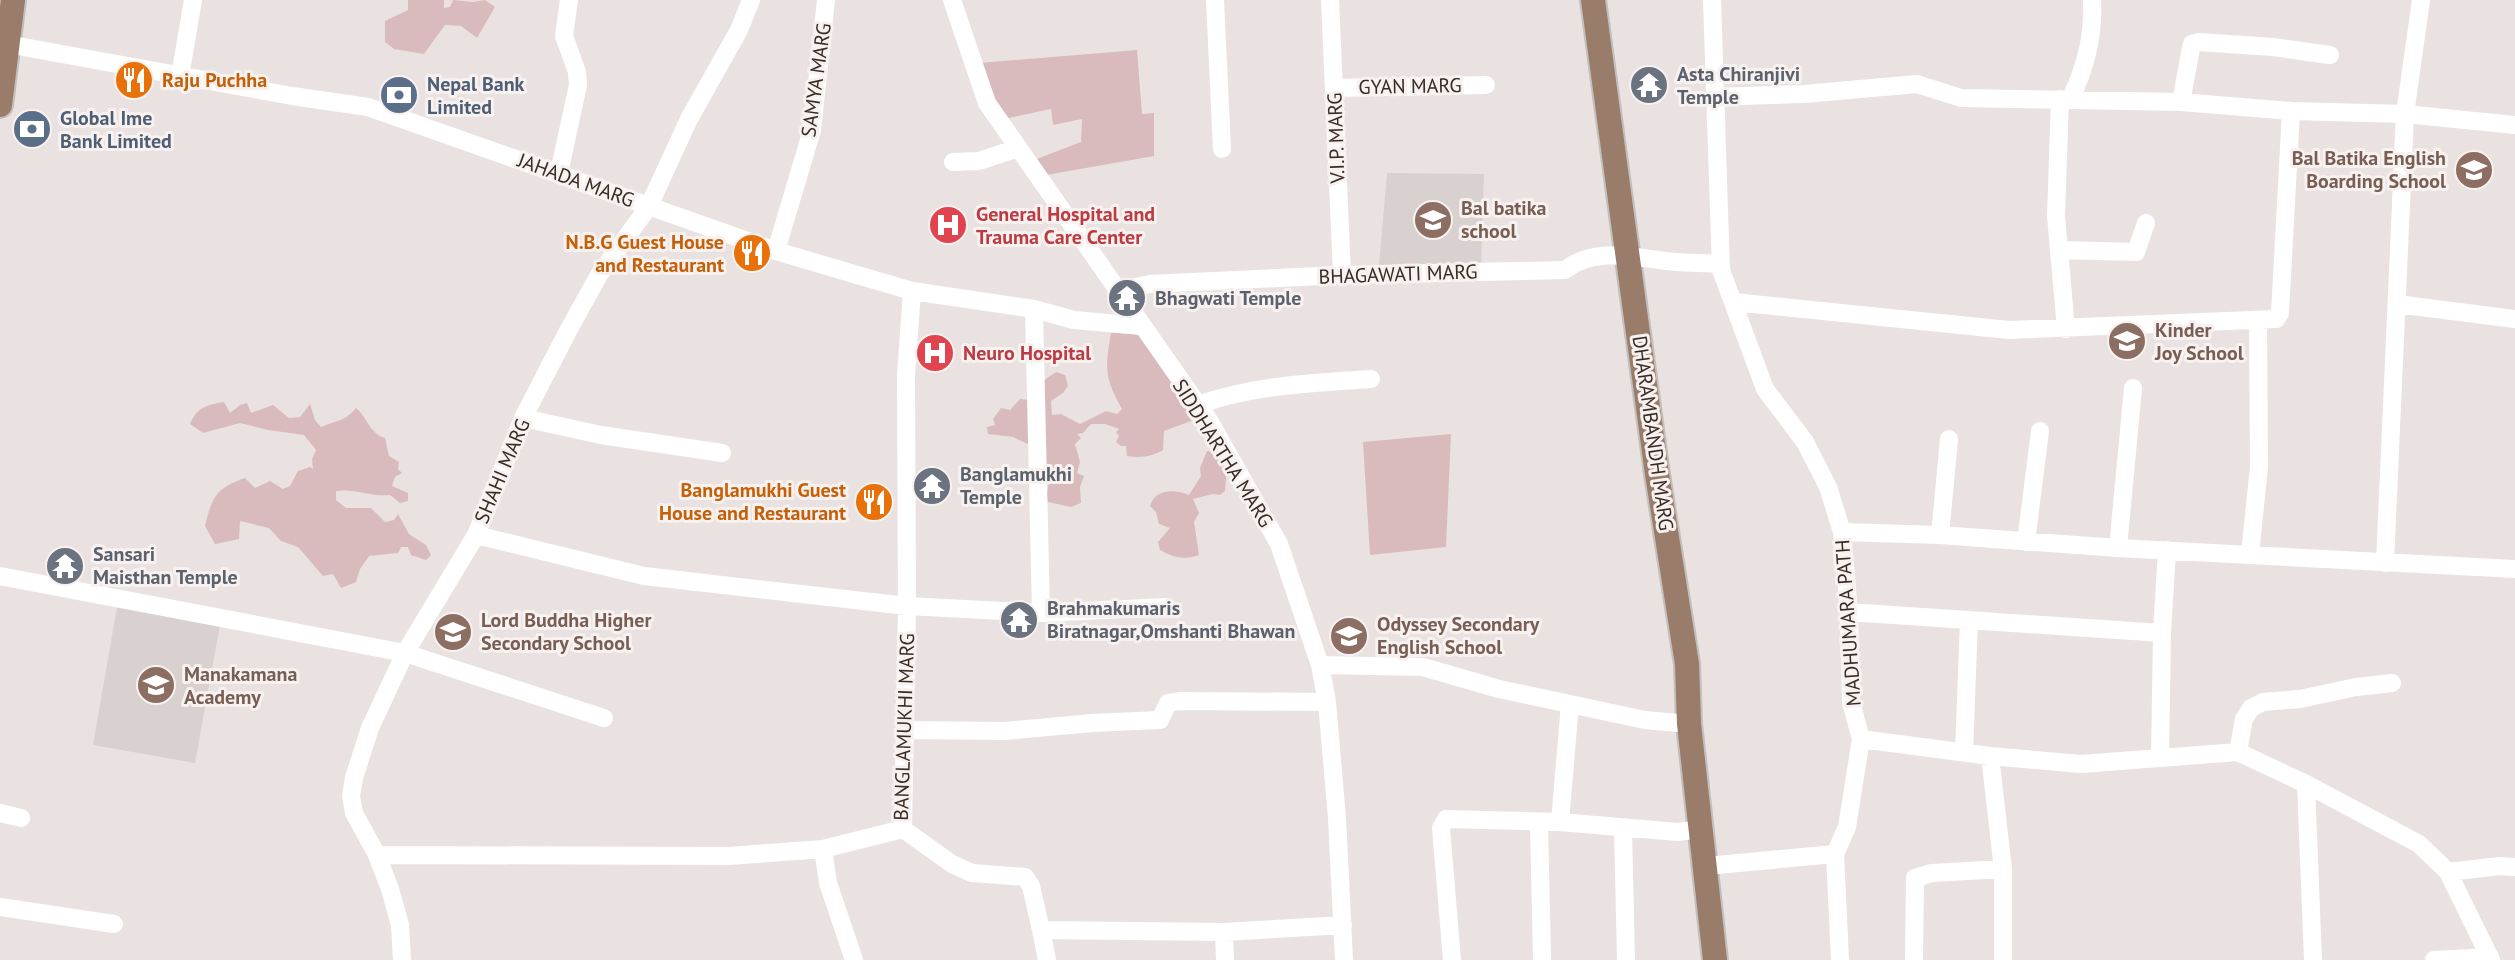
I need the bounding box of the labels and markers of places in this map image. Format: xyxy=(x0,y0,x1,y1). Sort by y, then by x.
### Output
restaurant icon: Raju Puchha xyxy=(113,59,155,101)
place label: Asta Chiranjivi Temple xyxy=(1677,61,1800,110)
temple icon: Asta Chiranjivi Temple xyxy=(1628,64,1670,106)
place label: Raju Puchha xyxy=(162,67,267,93)
place label: Nepal Bank Limited xyxy=(427,71,525,120)
bank icon: Nepal Bank Limited xyxy=(378,74,420,116)
place label: Global Ime Bank Limited xyxy=(60,105,172,154)
bank icon: Global Ime Bank Limited xyxy=(11,108,53,150)
place label: Bal Batika English Boarding School xyxy=(2292,145,2446,194)
school or university icon: Bal Batika English Boarding School xyxy=(2453,149,2495,191)
place label: Bal batika school xyxy=(1461,195,1547,244)
school or university icon: Bal batika school xyxy=(1412,199,1454,241)
place label: General Hospital and Trauma Care Center xyxy=(976,201,1155,250)
hospital icon: General Hospital and Trauma Care Center xyxy=(927,204,969,246)
place label: N.B.G Guest House and Restaurant xyxy=(566,229,724,278)
restaurant icon: N.B.G Guest House and Restaurant xyxy=(731,232,773,274)
temple icon: Bhagwati Temple xyxy=(1106,277,1148,319)
place label: Bhagwati Temple xyxy=(1155,285,1301,311)
place label: Kinder Joy School xyxy=(2154,317,2244,366)
school or university icon: Kinder Joy School xyxy=(2106,320,2148,362)
hospital icon: Neuro Hospital xyxy=(914,332,956,374)
place label: Neuro Hospital xyxy=(963,340,1091,366)
place label: Banglamukhi Temple xyxy=(960,461,1072,510)
temple icon: Banglamukhi Temple xyxy=(911,465,953,507)
place label: Banglamukhi Guest House and Restaurant xyxy=(659,477,846,526)
restaurant icon: Banglamukhi Guest House and Restaurant xyxy=(853,481,895,523)
place label: Sansari Maisthan Temple xyxy=(93,541,238,590)
temple icon: Sansari Maisthan Temple xyxy=(44,545,86,587)
place label: Brahmakumaris Biratnagar,Omshanti Bhawan xyxy=(1047,595,1295,644)
temple icon: Brahmakumaris Biratnagar,Omshanti Bhawan xyxy=(998,599,1040,641)
place label: Lord Buddha Higher Secondary School xyxy=(481,607,651,656)
school or university icon: Lord Buddha Higher Secondary School xyxy=(432,611,474,653)
place label: Odyssey Secondary English School xyxy=(1377,611,1540,660)
school or university icon: Odyssey Secondary English School xyxy=(1328,615,1370,657)
place label: Manakamana Academy xyxy=(184,661,297,710)
school or university icon: Manakamana Academy xyxy=(135,664,177,706)

